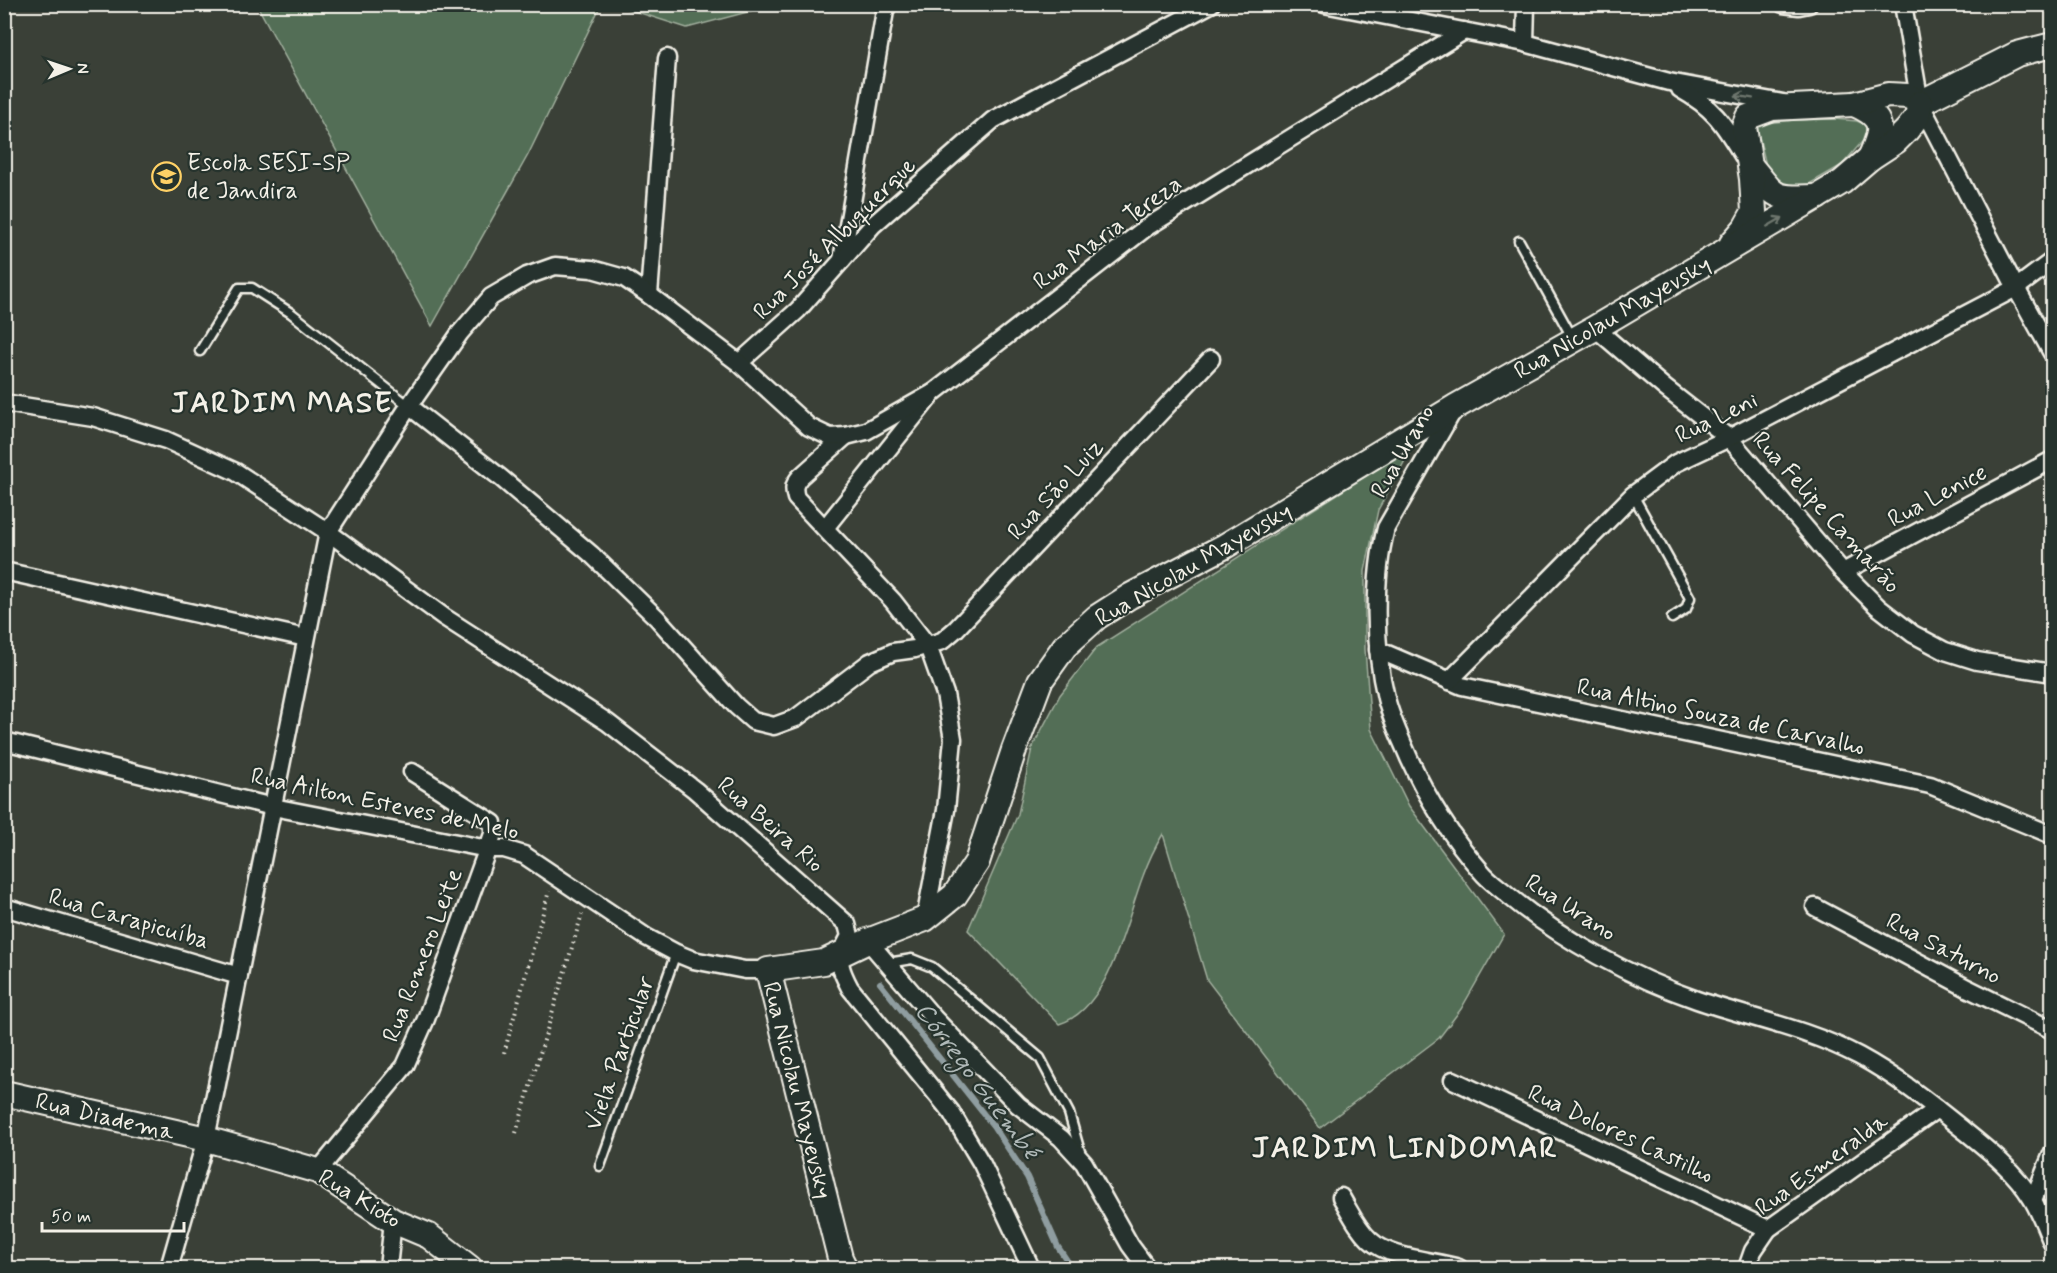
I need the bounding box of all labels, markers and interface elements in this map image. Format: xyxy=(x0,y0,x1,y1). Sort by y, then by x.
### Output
north arrow xyxy=(39,39,99,99)
text: N xyxy=(72,63,93,74)
one-way arrow xyxy=(1735,91,1754,102)
place label: Escola SESI-SP de Jandira xyxy=(187,148,350,207)
street label: Rua José Albuquerque xyxy=(747,151,923,327)
school or university icon: Escola SESI-SP de Jandira xyxy=(150,160,182,192)
street label: Rua Maria Tereza xyxy=(1027,169,1189,298)
one-way arrow xyxy=(1766,216,1783,228)
street label: Rua Nicolau Mayevsky xyxy=(1509,249,1717,387)
district label: JARDIM MASE xyxy=(171,384,393,423)
street label: Rua Leni xyxy=(1670,385,1763,452)
street label: Rua Urano xyxy=(1364,400,1442,504)
street label: Rua Felipe Camarão xyxy=(1745,425,1907,601)
street label: Rua São Luiz xyxy=(1001,433,1111,547)
street label: Rua Lenice xyxy=(1883,457,1993,535)
street label: Rua Nicolau Mayevsky xyxy=(1090,496,1298,634)
street label: Rua Altino Souza de Carvalho xyxy=(1574,672,1867,763)
street label: Rua Ailton Esteves de Melo xyxy=(248,761,522,848)
street label: Rua Beira Rio xyxy=(710,770,830,880)
street label: Rua Romero Leite xyxy=(376,864,471,1047)
street label: Rua Urano xyxy=(1519,867,1622,949)
street label: Rua Carapicuíba xyxy=(45,882,212,957)
street label: Rua Saturno xyxy=(1880,906,2006,993)
street label: Viela Particular xyxy=(578,971,663,1135)
street label: Rua Nicolau Mayevsky xyxy=(755,979,839,1202)
water label: Córrego Guembé xyxy=(905,996,1049,1170)
street label: Rua Dolores Castilho xyxy=(1522,1078,1718,1191)
street label: Rua Diadema xyxy=(32,1086,178,1149)
street label: Rua Esmeralda xyxy=(1749,1106,1895,1224)
district label: JARDIM LINDOMAR xyxy=(1252,1129,1558,1168)
street label: Rua Kioto xyxy=(312,1162,406,1236)
scale bar xyxy=(42,1195,184,1233)
text: 50 m xyxy=(51,1205,91,1229)

